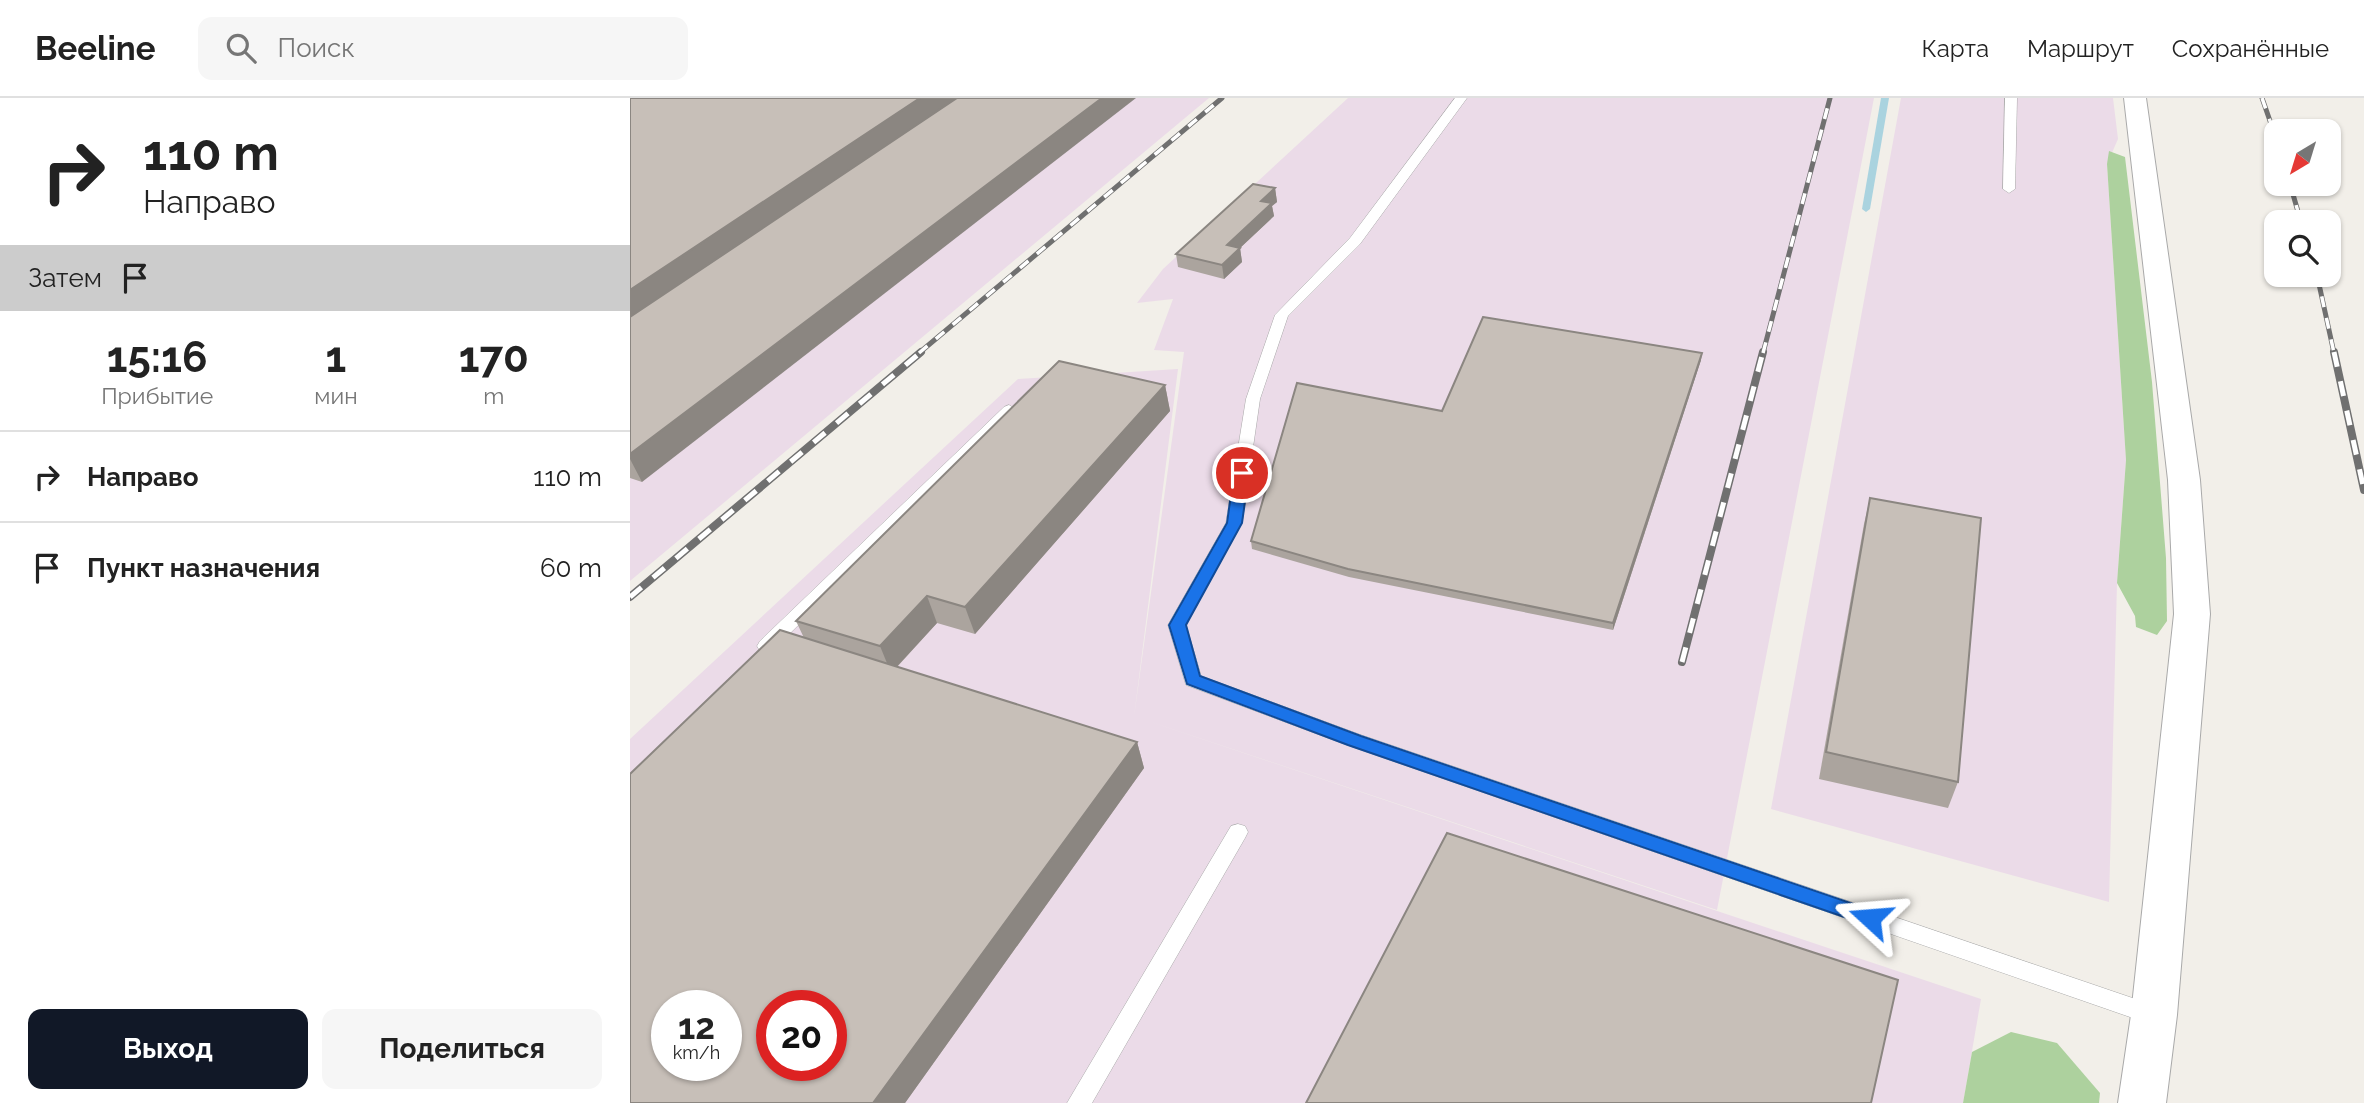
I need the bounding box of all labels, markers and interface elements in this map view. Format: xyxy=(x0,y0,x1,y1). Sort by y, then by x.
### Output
search box xyxy=(198,17,688,80)
text: Beeline xyxy=(35,29,156,68)
icon: search xyxy=(222,29,260,67)
text: Поиск xyxy=(278,33,355,63)
text: Карта xyxy=(1921,34,1989,63)
text: Маршрут xyxy=(2027,34,2134,63)
text: Сохранённые xyxy=(2172,34,2329,63)
north arrow xyxy=(2264,119,2342,196)
map controls xyxy=(2264,119,2341,287)
text: 110 m xyxy=(143,124,279,181)
icon: right xyxy=(28,126,119,217)
text: Направо xyxy=(143,183,275,220)
button: search xyxy=(2264,210,2341,287)
icon: arrive xyxy=(116,259,154,297)
text: Затем xyxy=(28,263,102,293)
text: 15:16 xyxy=(107,333,207,382)
text: 1 xyxy=(326,333,346,382)
text: 170 xyxy=(459,333,529,382)
text: Прибытие xyxy=(101,382,213,409)
text: мин xyxy=(314,382,358,409)
text: m xyxy=(483,382,504,409)
pin xyxy=(1212,443,1272,503)
icon: arrive xyxy=(1223,454,1261,492)
icon: right xyxy=(28,458,66,496)
text: Направо xyxy=(87,462,198,492)
text: 110 m xyxy=(533,462,602,492)
icon: arrive xyxy=(28,549,66,587)
text: Пункт назначения xyxy=(87,553,320,583)
text: 60 m xyxy=(540,553,602,583)
position arrow xyxy=(1833,881,1907,955)
speed limit sign: 20 xyxy=(756,990,847,1081)
text: 12 xyxy=(678,1006,715,1047)
button: Выход xyxy=(28,1009,308,1089)
button: Поделиться xyxy=(322,1009,602,1089)
text: km/h xyxy=(673,1042,720,1063)

